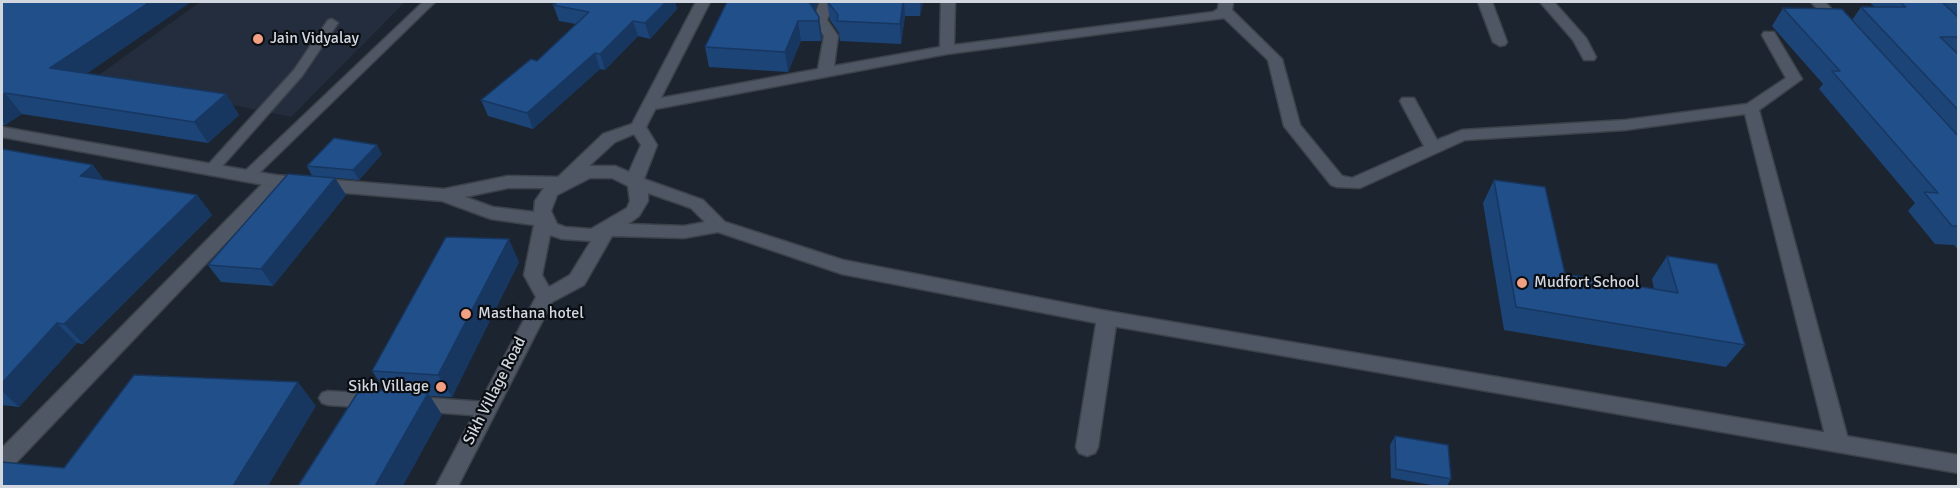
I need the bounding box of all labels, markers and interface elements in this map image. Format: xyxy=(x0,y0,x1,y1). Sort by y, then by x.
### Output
place label: Jain Vidyalay xyxy=(270,29,359,49)
marker: Jain Vidyalay xyxy=(251,32,265,46)
place label: Mudfort School xyxy=(1534,273,1640,293)
marker: Mudfort School xyxy=(1515,276,1529,290)
place label: Masthana hotel xyxy=(478,304,584,324)
marker: Masthana hotel xyxy=(459,307,473,321)
street label: Sikh Village Road xyxy=(460,334,530,448)
place label: Sikh Village xyxy=(348,377,429,397)
marker: Sikh Village xyxy=(434,380,448,394)

